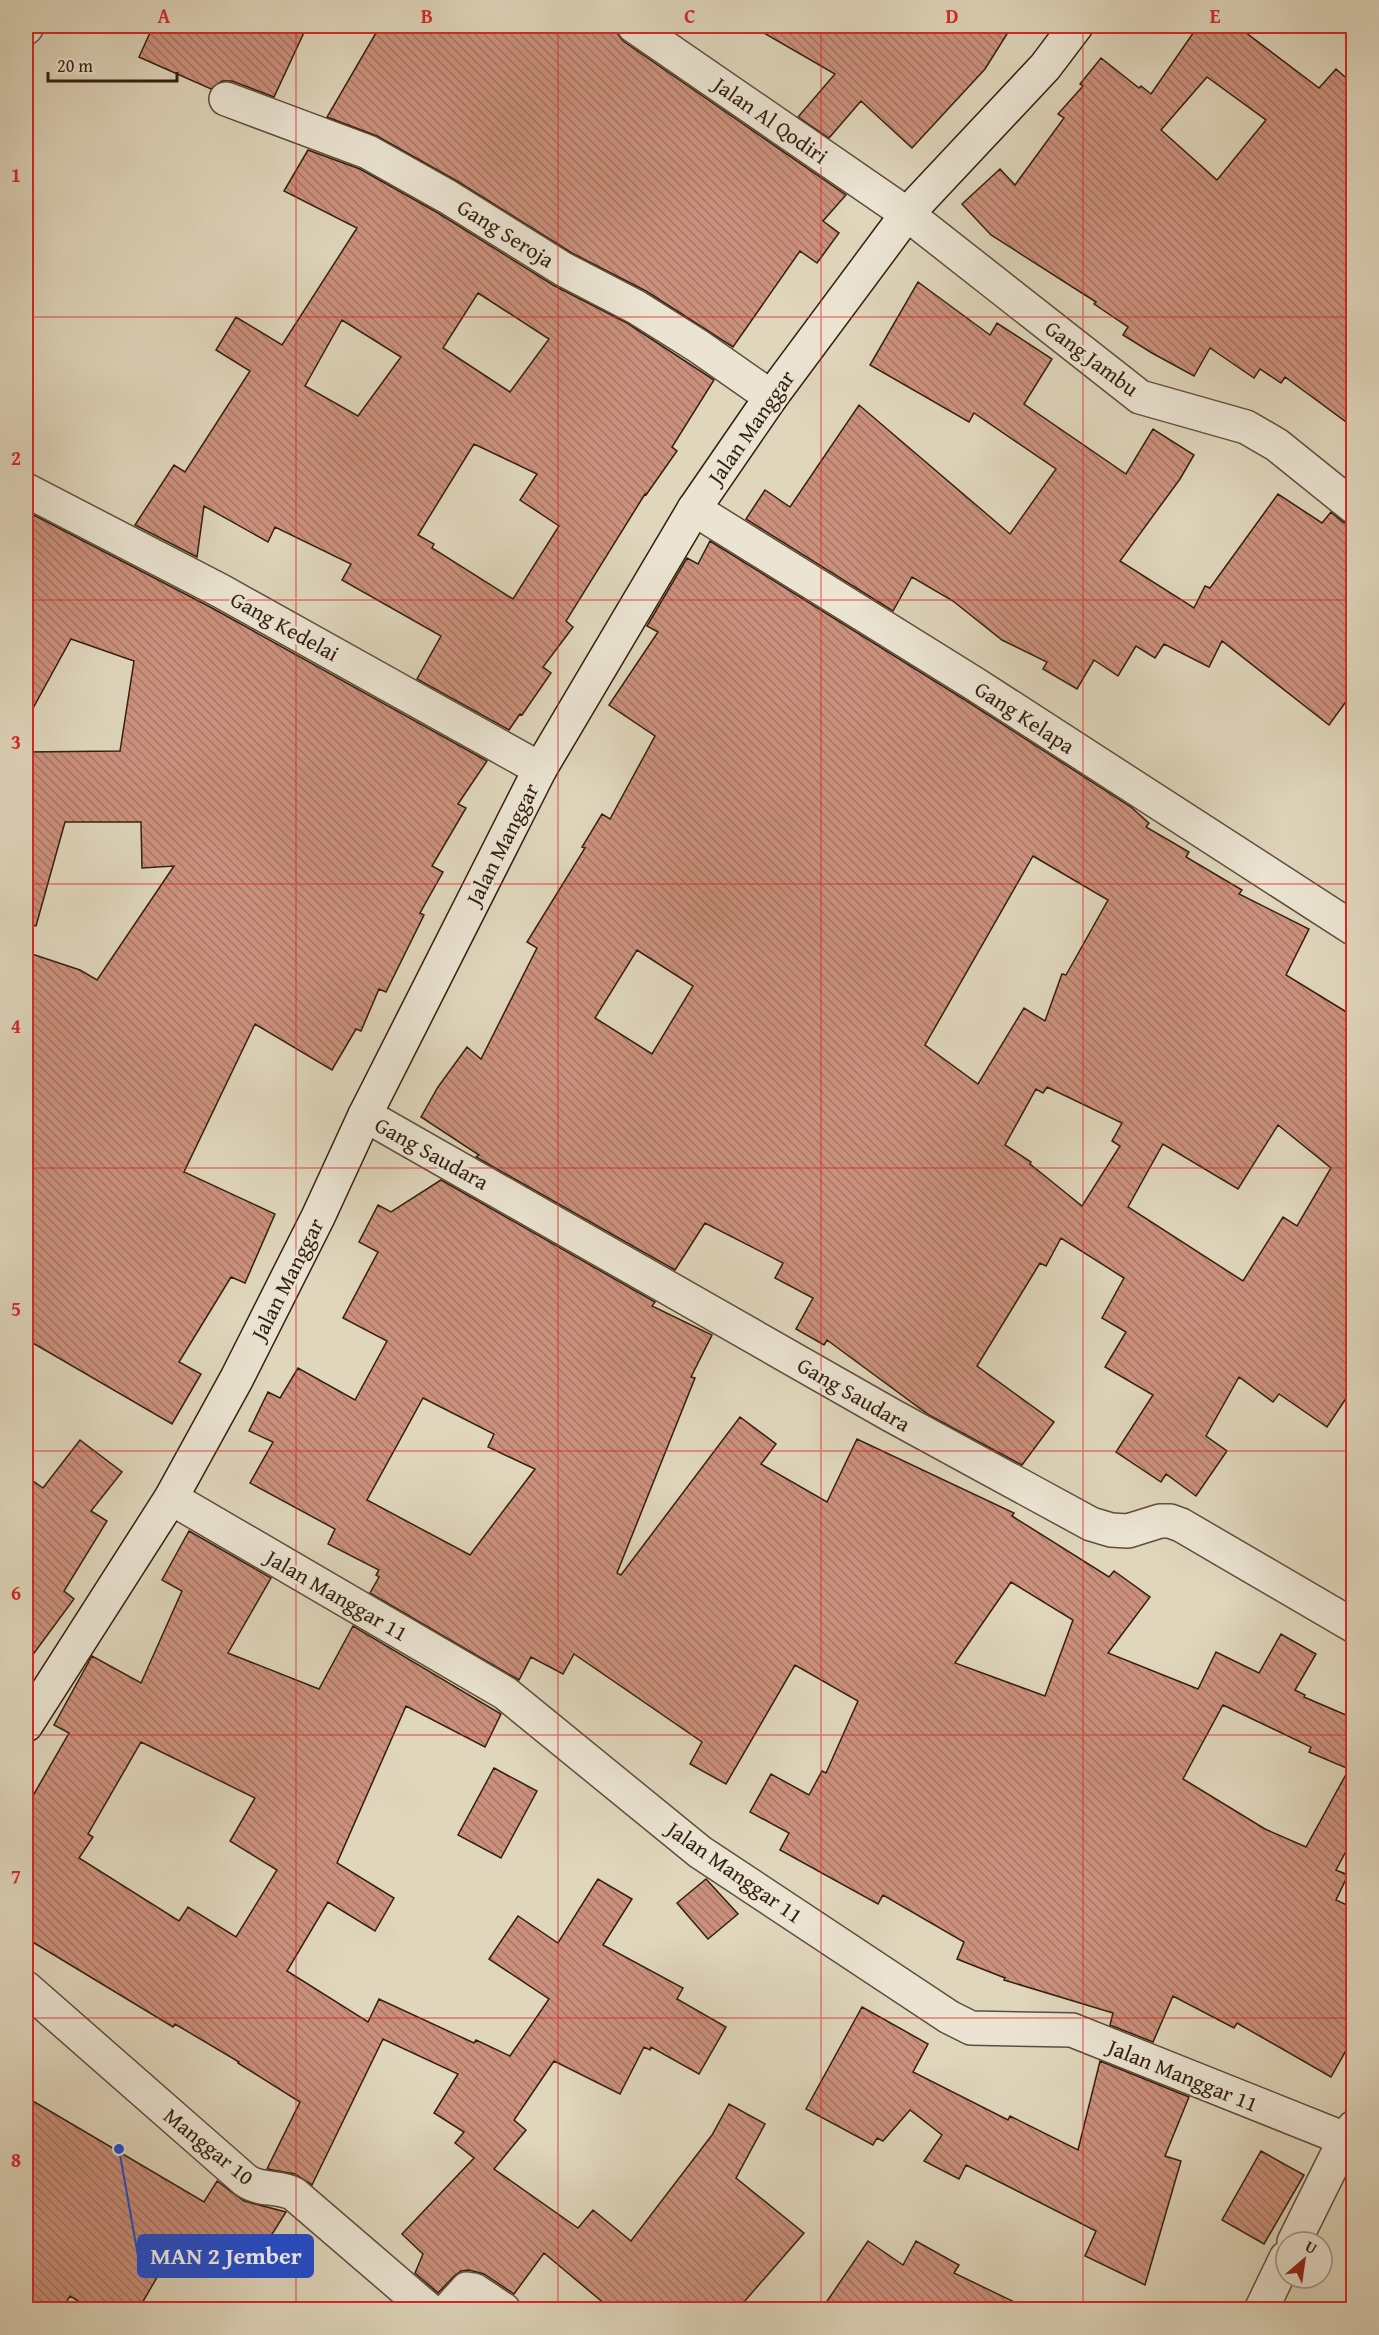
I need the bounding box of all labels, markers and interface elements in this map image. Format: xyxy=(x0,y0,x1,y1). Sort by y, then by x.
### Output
text: A xyxy=(158,1,171,30)
text: B xyxy=(421,1,433,30)
text: C xyxy=(684,1,696,30)
text: D xyxy=(945,1,959,30)
text: E xyxy=(1210,1,1221,30)
scale bar xyxy=(48,45,177,83)
text: 20 m xyxy=(57,52,93,79)
street label: Jalan Al Qodiri xyxy=(705,67,835,171)
text: 1 xyxy=(11,160,21,189)
street label: Gang Seroja xyxy=(451,191,561,276)
street label: Gang Jambu xyxy=(1038,312,1146,404)
street label: Jalan Manggar xyxy=(698,363,802,493)
text: 2 xyxy=(11,443,21,472)
street label: Gang Kedelai xyxy=(225,583,345,669)
street label: Gang Kelapa xyxy=(969,673,1082,762)
text: 3 xyxy=(11,727,21,756)
street label: Jalan Manggar xyxy=(456,777,547,913)
text: 4 xyxy=(11,1011,21,1040)
street label: Gang Saudara xyxy=(369,1108,495,1198)
street label: Jalan Manggar xyxy=(241,1212,332,1348)
text: 5 xyxy=(11,1294,21,1323)
street label: Gang Saudara xyxy=(791,1349,917,1440)
street label: Jalan Manggar 11 xyxy=(257,1540,414,1649)
text: 6 xyxy=(11,1578,21,1607)
street label: Jalan Manggar 11 xyxy=(658,1811,809,1931)
text: 7 xyxy=(11,1861,21,1890)
street label: Jalan Manggar 11 xyxy=(1100,2029,1263,2120)
street label: Manggar 10 xyxy=(157,2100,261,2192)
text: 8 xyxy=(11,2145,21,2174)
north arrow xyxy=(1274,2230,1334,2290)
text: U xyxy=(1301,2234,1322,2260)
callout: MAN 2 Jember xyxy=(138,2235,313,2277)
text: MAN 2 Jember xyxy=(150,2238,302,2273)

